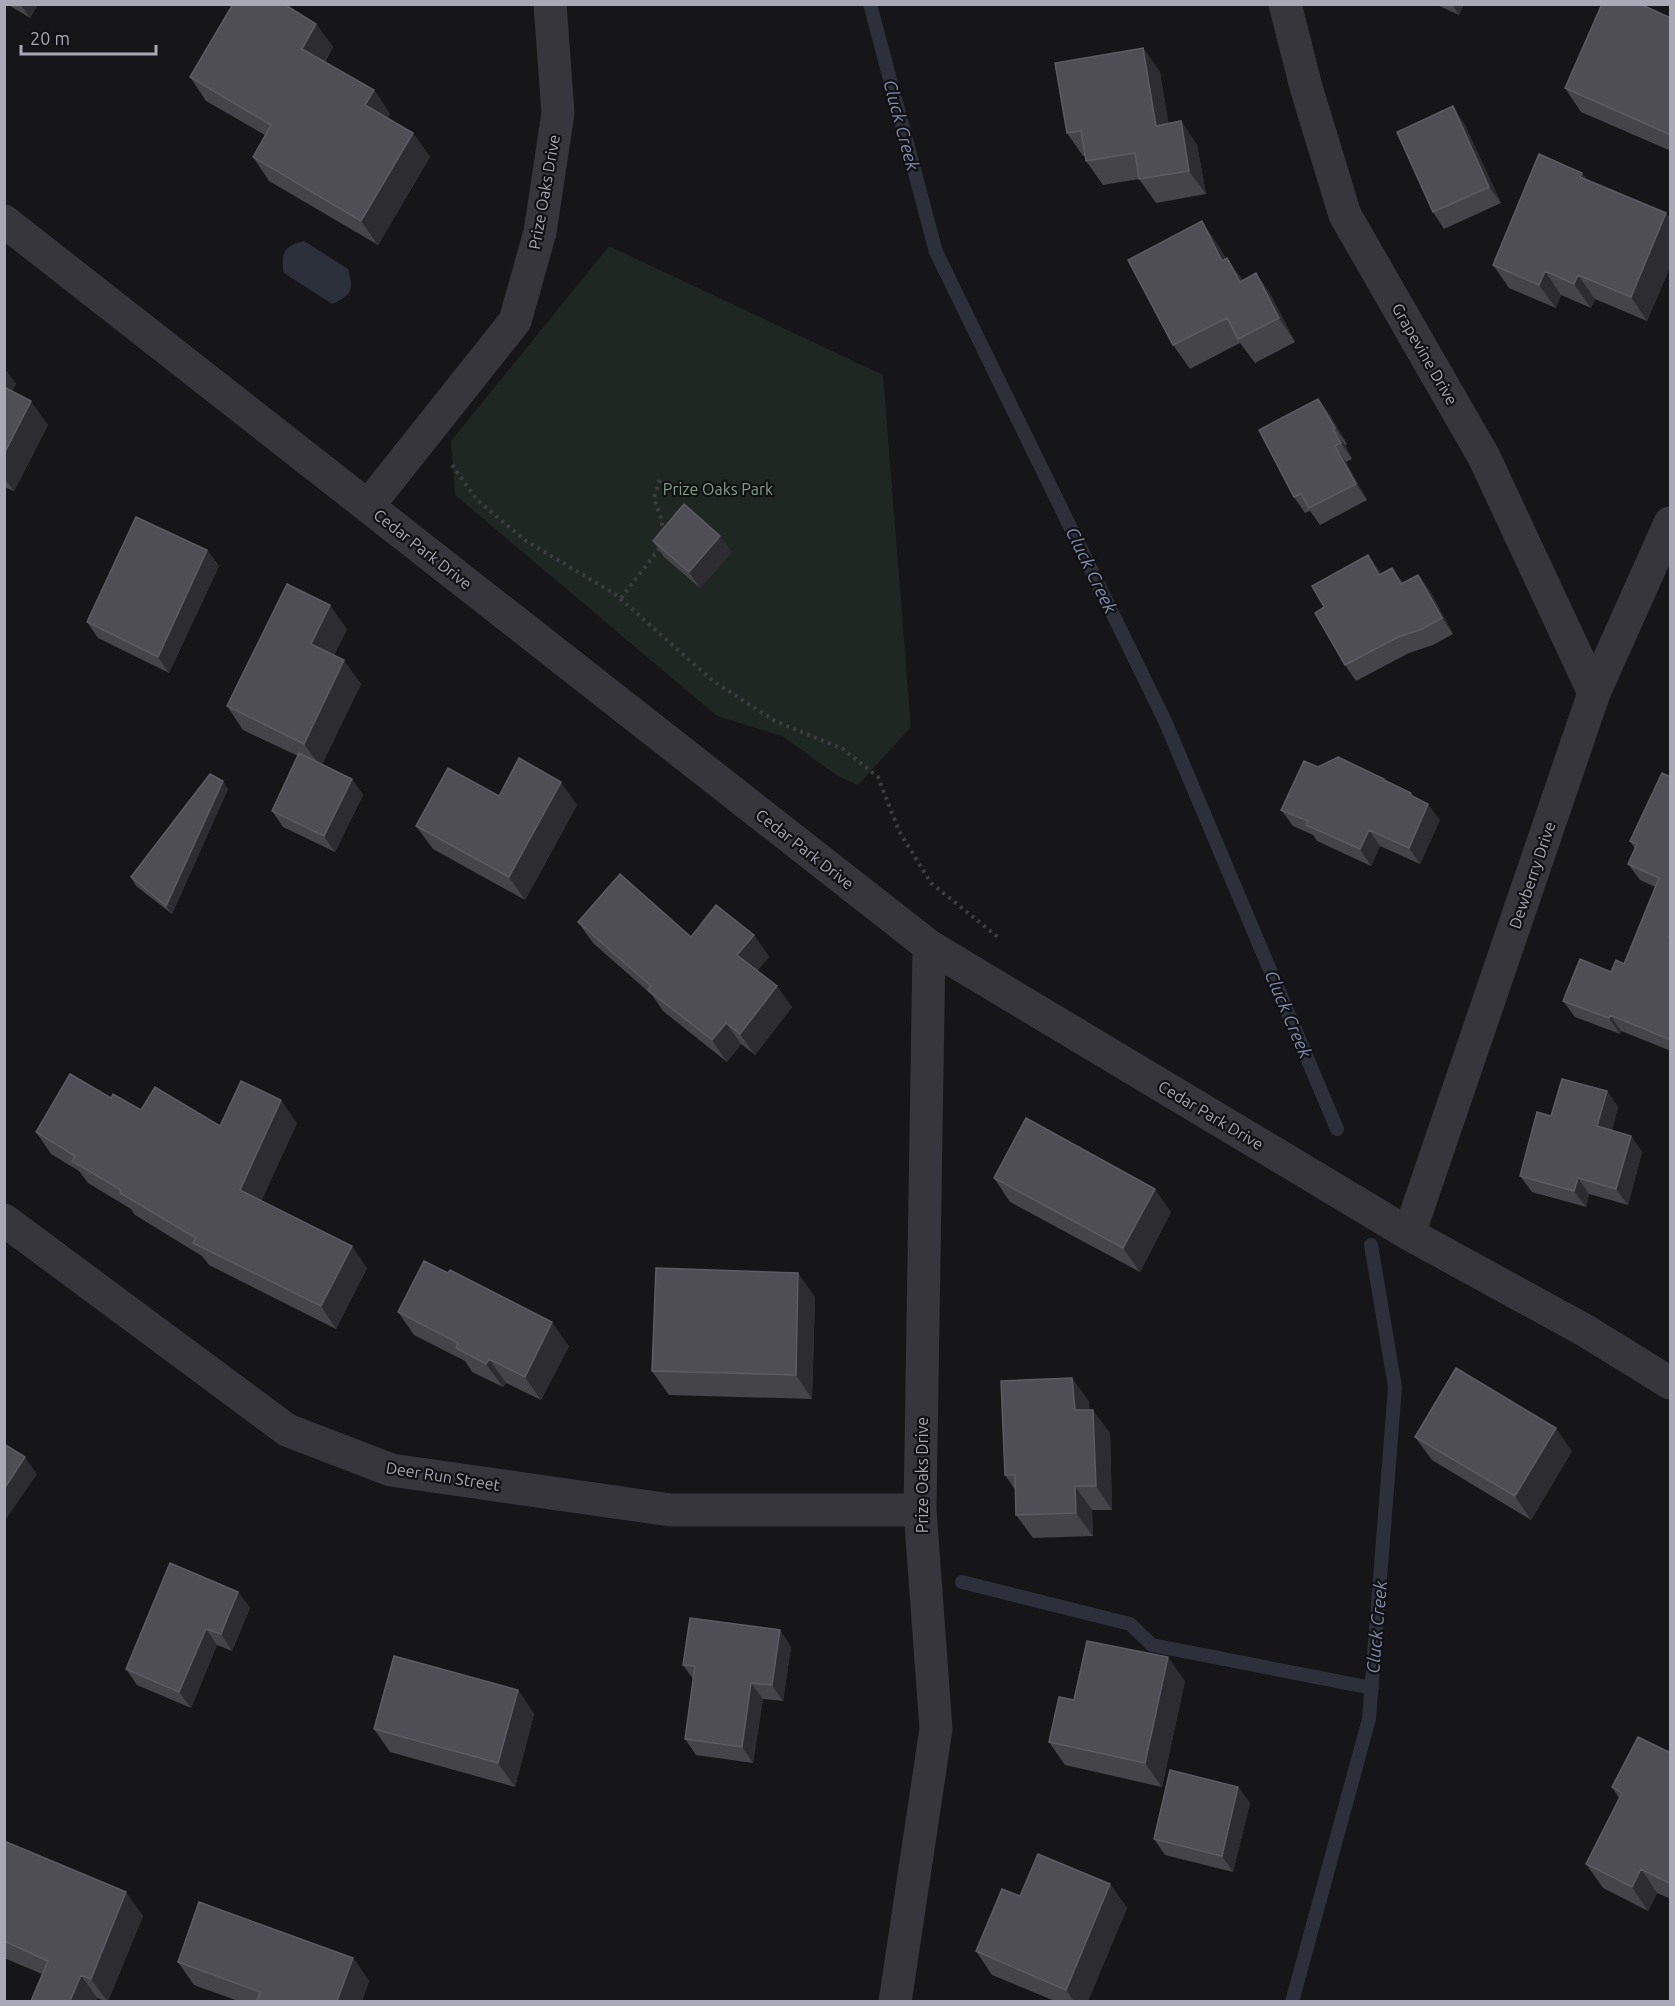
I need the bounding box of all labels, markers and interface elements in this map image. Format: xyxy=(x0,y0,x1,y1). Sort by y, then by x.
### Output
scale bar xyxy=(21,18,156,56)
text: 20 m xyxy=(30,28,70,48)
water label: Cluck Creek xyxy=(880,77,924,173)
street label: Prize Oaks Drive xyxy=(525,133,563,251)
street label: Grapevine Drive xyxy=(1389,300,1461,408)
park label: Prize Oaks Park xyxy=(663,480,773,498)
street label: Cedar Park Drive xyxy=(370,505,476,593)
water label: Cluck Creek xyxy=(1063,524,1122,617)
street label: Cedar Park Drive xyxy=(752,805,858,893)
street label: Dewberry Drive xyxy=(1505,819,1559,931)
water label: Cluck Creek xyxy=(1262,967,1317,1062)
street label: Cedar Park Drive xyxy=(1155,1077,1267,1153)
street label: Prize Oaks Drive xyxy=(913,1417,931,1533)
street label: Deer Run Street xyxy=(385,1458,502,1494)
water label: Cluck Creek xyxy=(1362,1579,1390,1674)

